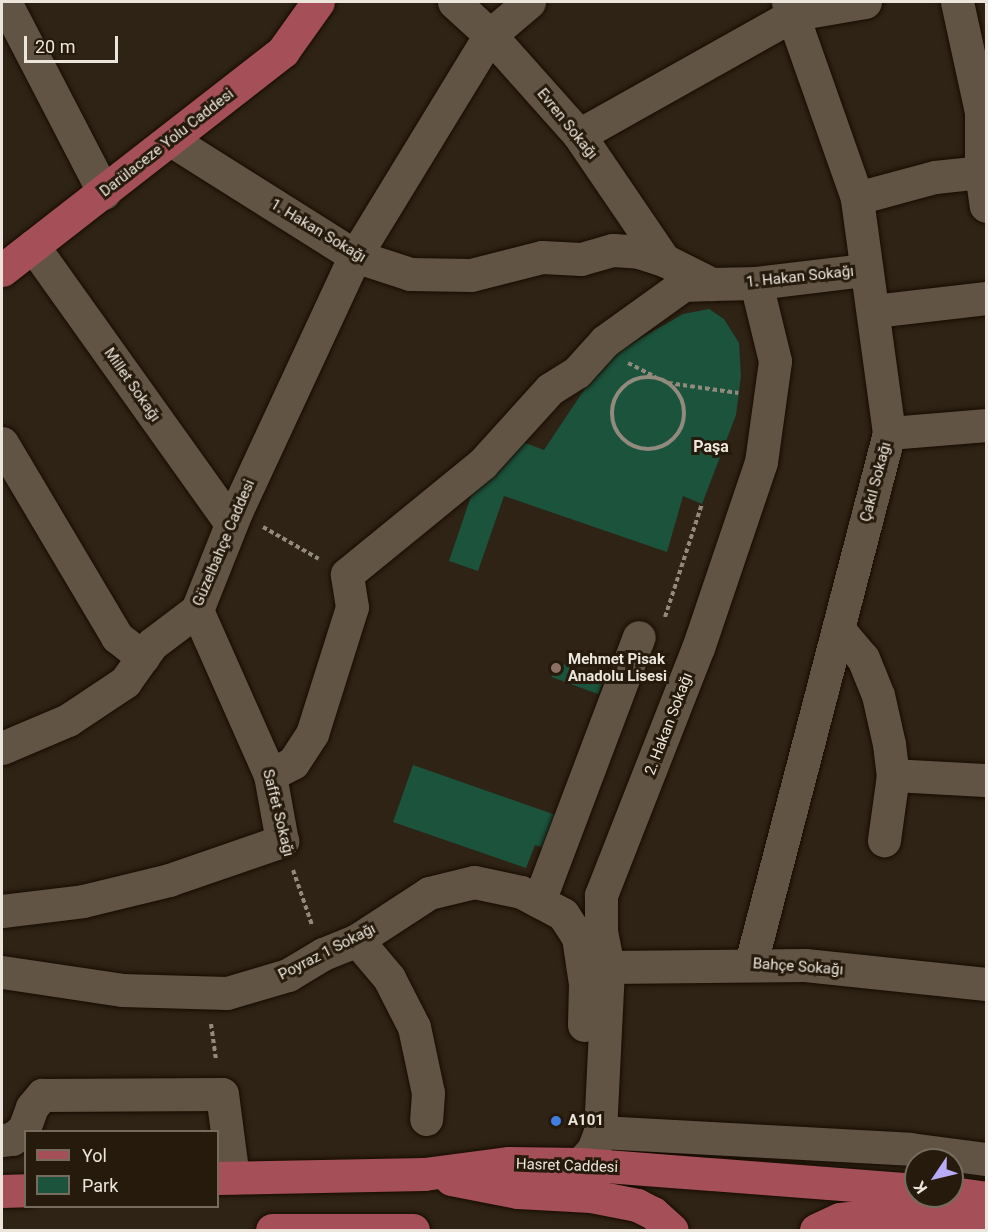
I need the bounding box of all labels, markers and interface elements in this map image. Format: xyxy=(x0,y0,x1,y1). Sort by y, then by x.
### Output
scale bar xyxy=(27,24,122,62)
text: 20 m xyxy=(35,36,75,57)
street label: Darülaceze Yolu Caddesi xyxy=(96,85,238,201)
street label: Evren Sokağı xyxy=(533,85,601,163)
street label: 1. Hakan Sokağı xyxy=(267,195,369,267)
street label: 1. Hakan Sokağı xyxy=(745,262,855,292)
street label: Millet Sokağı xyxy=(100,345,164,425)
district label: Paşa xyxy=(693,437,729,457)
street label: Çakıl Sokağı xyxy=(857,440,895,524)
street label: Güzelbahçe Caddesi xyxy=(189,477,259,609)
place label: Mehmet Pisak Anadolu Lisesi xyxy=(568,650,667,685)
marker: Mehmet Pisak Anadolu Lisesi xyxy=(549,661,563,675)
street label: 2. Hakan Sokağı xyxy=(641,670,697,778)
street label: Saffet Sokağı xyxy=(258,768,298,858)
street label: Poyraz 1 Sokağı xyxy=(275,920,379,984)
street label: Bahçe Sokağı xyxy=(752,955,844,979)
place label: A101 xyxy=(568,1112,604,1130)
marker: A101 xyxy=(549,1114,563,1128)
legend xyxy=(24,1130,219,1208)
text: Yol xyxy=(82,1145,107,1166)
north arrow xyxy=(904,1148,964,1208)
street label: Hasret Caddesi xyxy=(516,1155,618,1177)
text: Park xyxy=(82,1175,118,1196)
text: K xyxy=(910,1178,931,1197)

